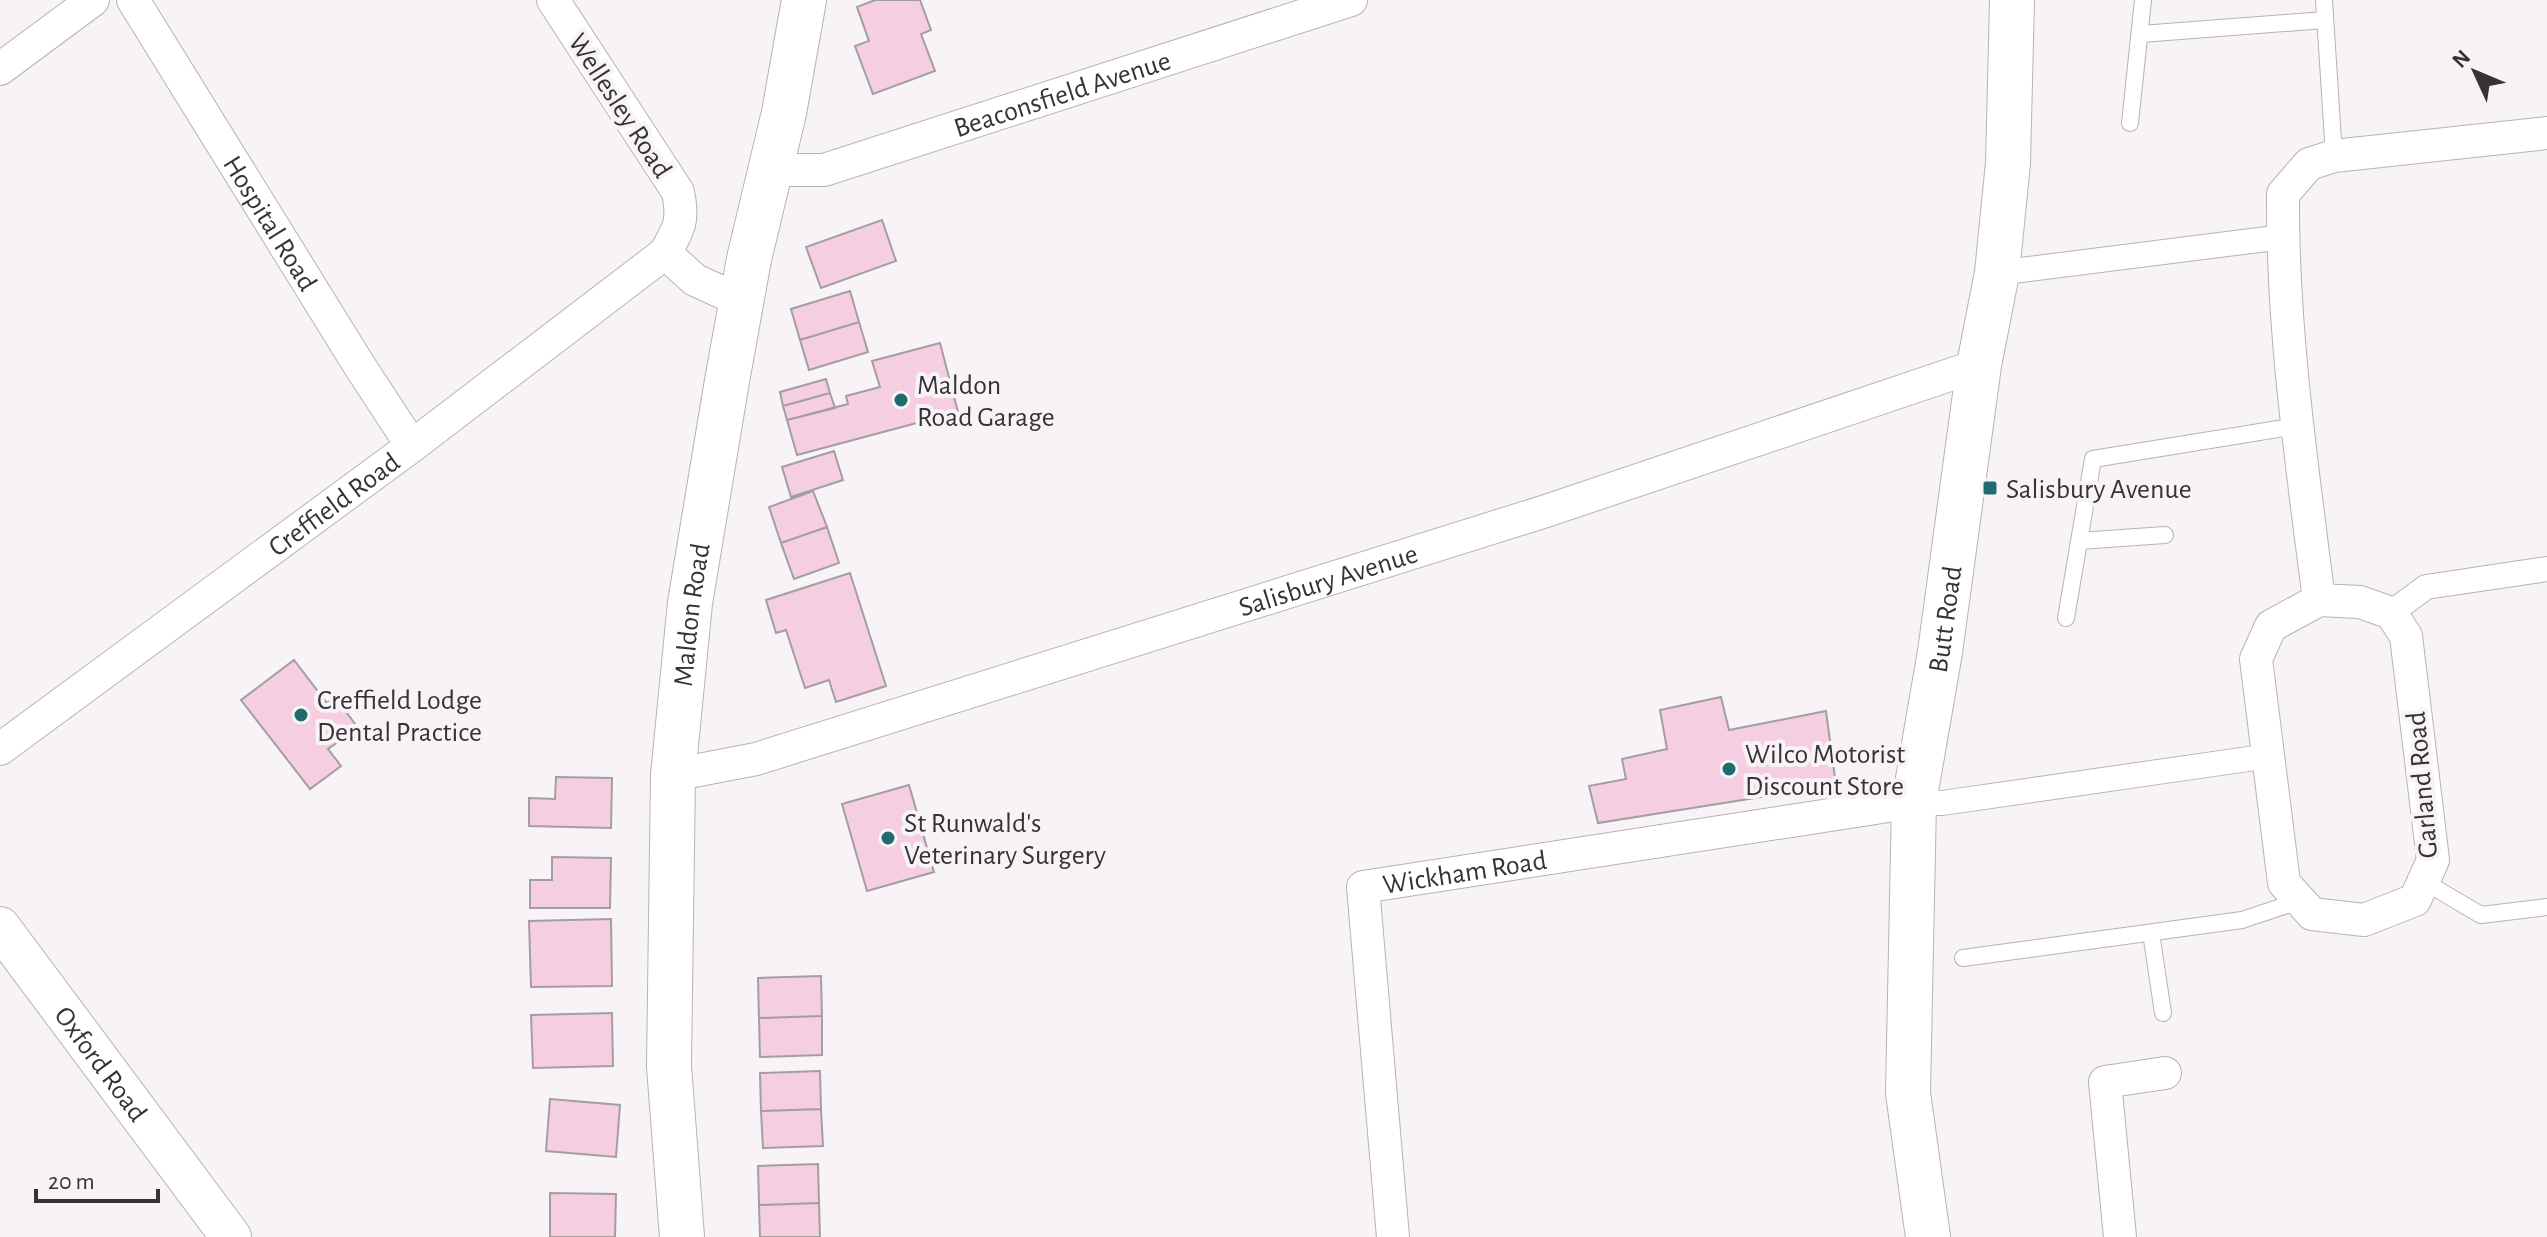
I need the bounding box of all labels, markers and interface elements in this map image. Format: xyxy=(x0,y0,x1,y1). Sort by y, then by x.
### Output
street label: Wellesley Road xyxy=(562,29,676,183)
north arrow xyxy=(2435,32,2515,112)
text: N xyxy=(2448,46,2475,72)
street label: Beaconsfield Avenue xyxy=(951,47,1174,143)
street label: Hospital Road xyxy=(217,151,321,296)
place label: Maldon Road Garage xyxy=(917,372,1055,432)
marker: Maldon Road Garage xyxy=(892,391,910,409)
street label: Creffield Road xyxy=(264,448,405,562)
place label: Salisbury Avenue xyxy=(2006,476,2192,504)
marker: Salisbury Avenue xyxy=(1981,479,1999,497)
street label: Salisbury Avenue xyxy=(1236,540,1421,623)
street label: Maldon Road xyxy=(670,541,716,688)
street label: Butt Road xyxy=(1925,564,1968,675)
place label: Creffield Lodge Dental Practice xyxy=(317,687,482,747)
marker: Creffield Lodge Dental Practice xyxy=(292,706,310,724)
street label: Garland Road xyxy=(2403,710,2443,859)
place label: Wilco Motorist Discount Store xyxy=(1745,741,1905,801)
marker: Wilco Motorist Discount Store xyxy=(1720,760,1738,778)
place label: St Runwald's Veterinary Surgery xyxy=(904,810,1106,870)
marker: St Runwald's Veterinary Surgery xyxy=(879,829,897,847)
street label: Wickham Road xyxy=(1381,847,1549,900)
street label: Oxford Road xyxy=(48,1002,152,1127)
scale bar xyxy=(36,1153,158,1203)
text: 20 m xyxy=(48,1170,95,1194)

